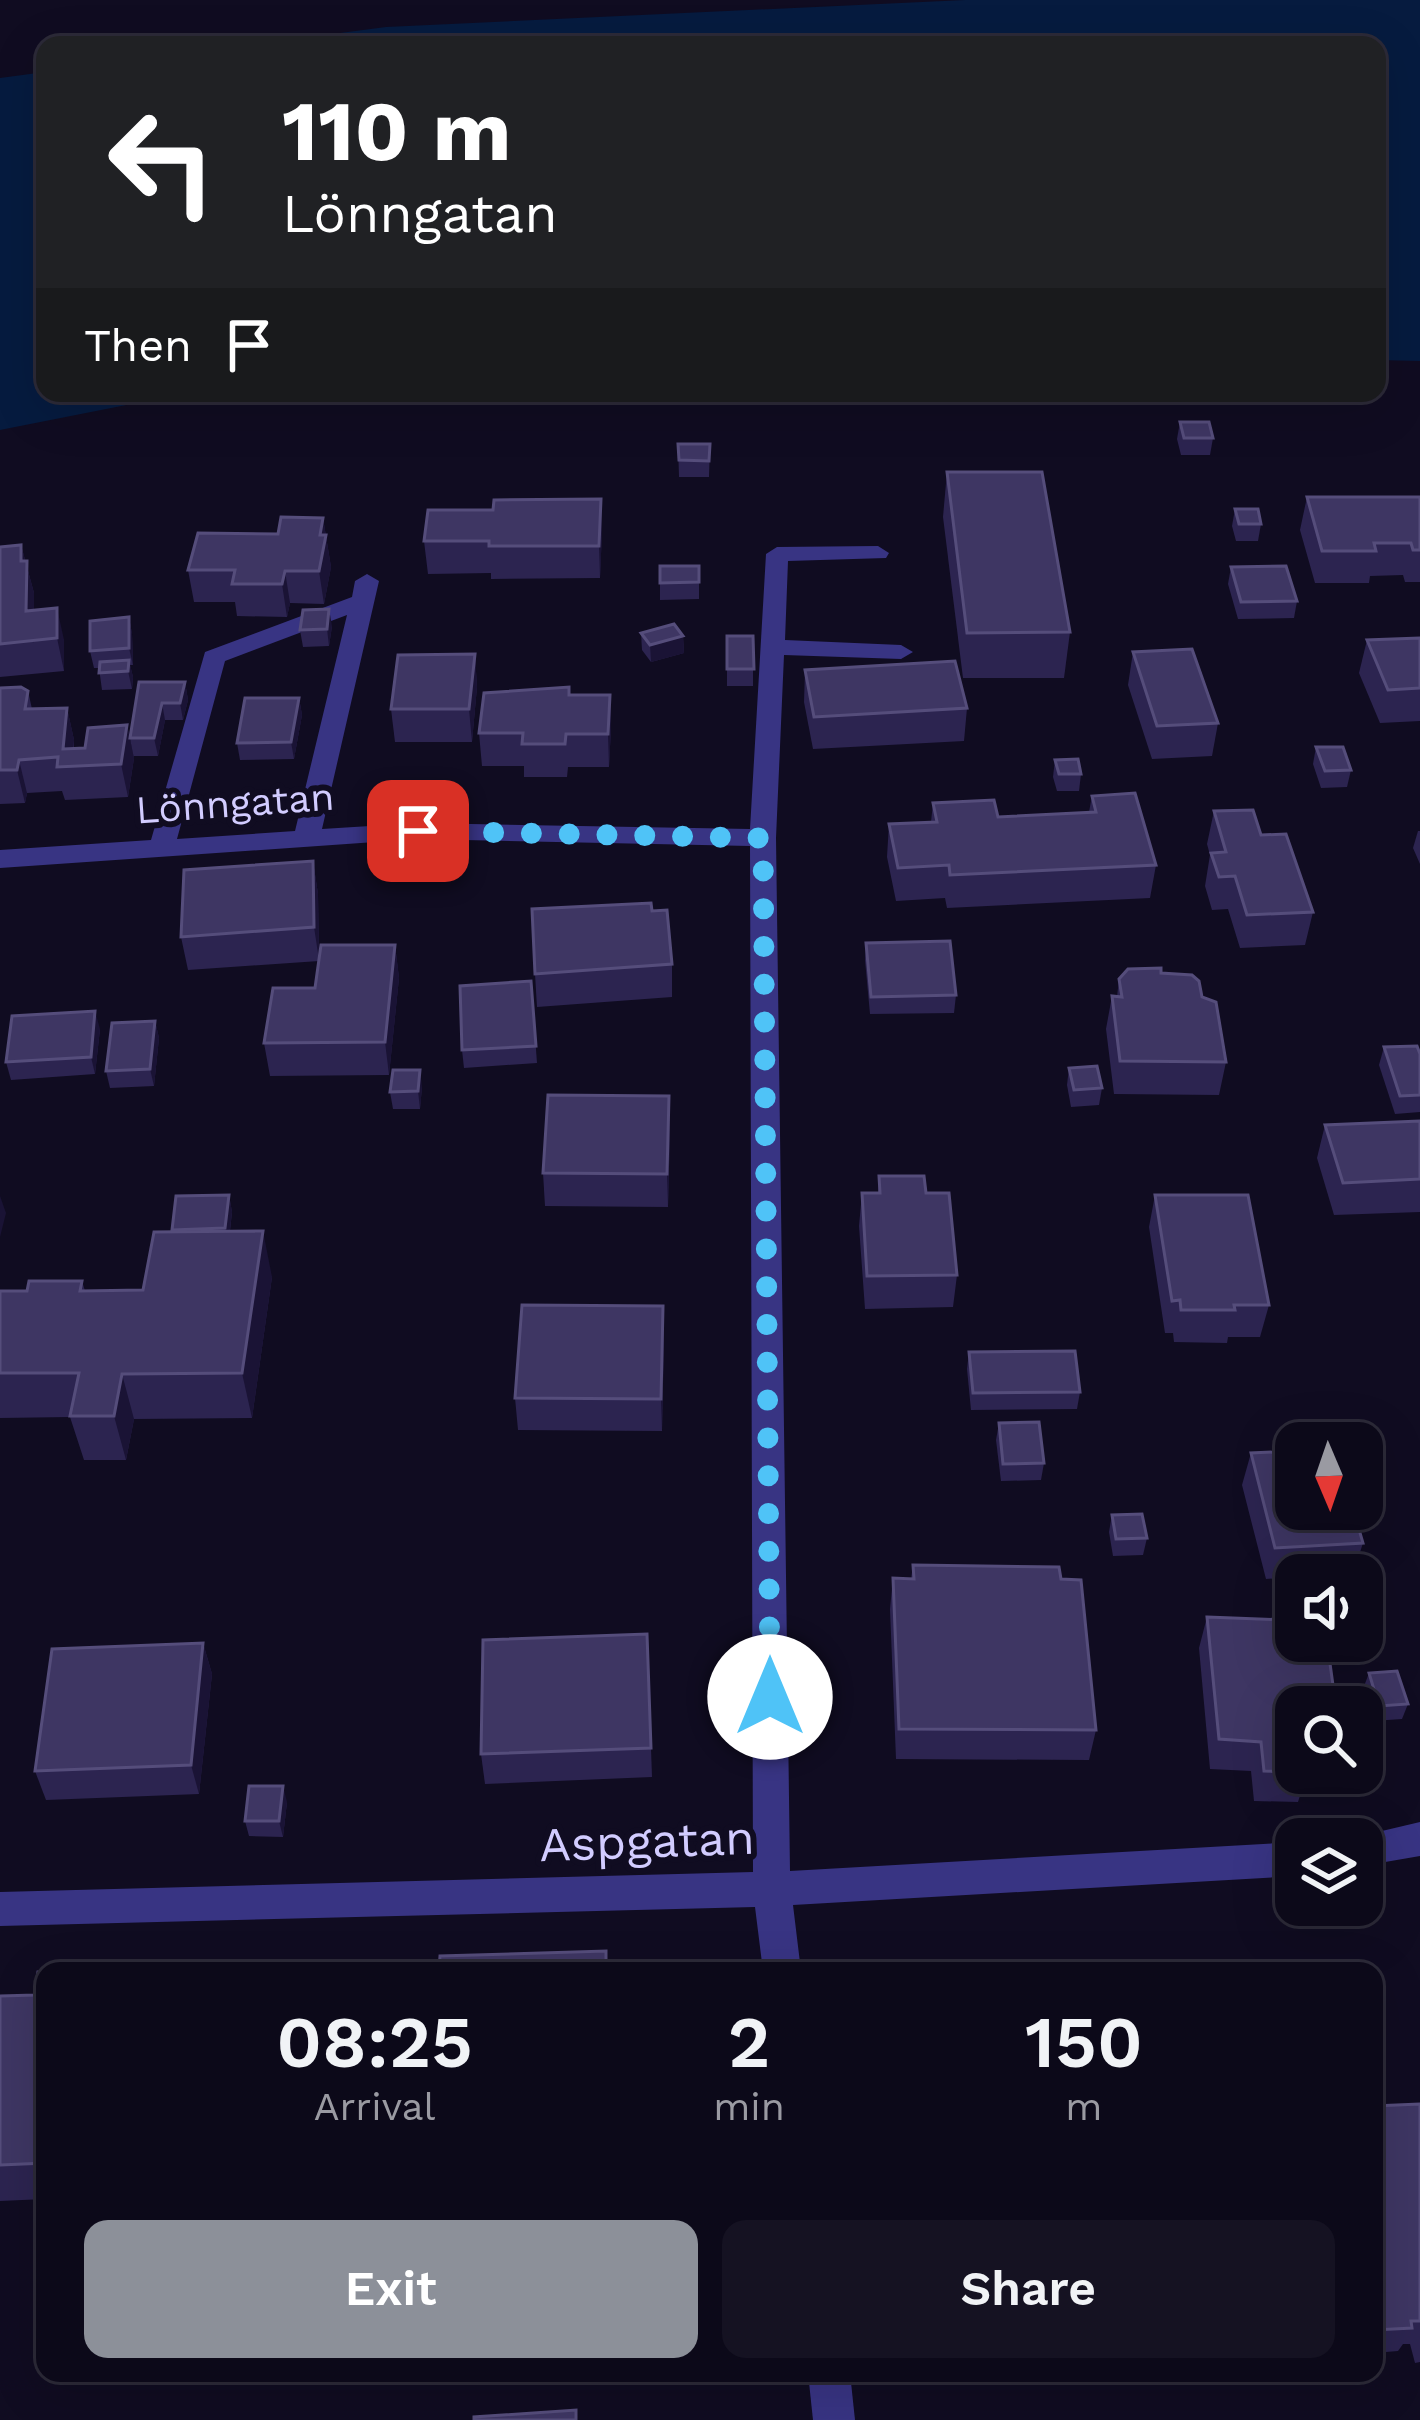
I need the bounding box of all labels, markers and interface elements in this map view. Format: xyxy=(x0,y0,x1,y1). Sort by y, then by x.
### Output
text: 110 m xyxy=(282,82,512,180)
icon: left xyxy=(84,84,240,240)
text: Lönngatan xyxy=(282,182,558,245)
icon: arrive xyxy=(216,312,282,378)
text: Then xyxy=(84,319,192,372)
street label: Lönngatan xyxy=(134,774,336,832)
pin xyxy=(367,780,469,882)
icon: arrive xyxy=(385,798,451,864)
north arrow xyxy=(1275,1422,1383,1530)
map controls xyxy=(1275,1422,1383,1926)
button: sound xyxy=(1275,1554,1383,1662)
position arrow xyxy=(707,1634,833,1760)
button: search xyxy=(1275,1686,1383,1794)
street label: Aspgatan xyxy=(538,1809,756,1873)
button: layers xyxy=(1275,1818,1383,1926)
text: 08:25 xyxy=(276,2000,473,2084)
text: 2 xyxy=(728,2000,770,2084)
text: 150 xyxy=(1025,2000,1143,2084)
text: Arrival xyxy=(314,2084,435,2129)
text: min xyxy=(713,2084,785,2129)
text: m xyxy=(1065,2084,1103,2129)
button: Exit xyxy=(84,2220,698,2358)
button: Share xyxy=(722,2220,1335,2358)

